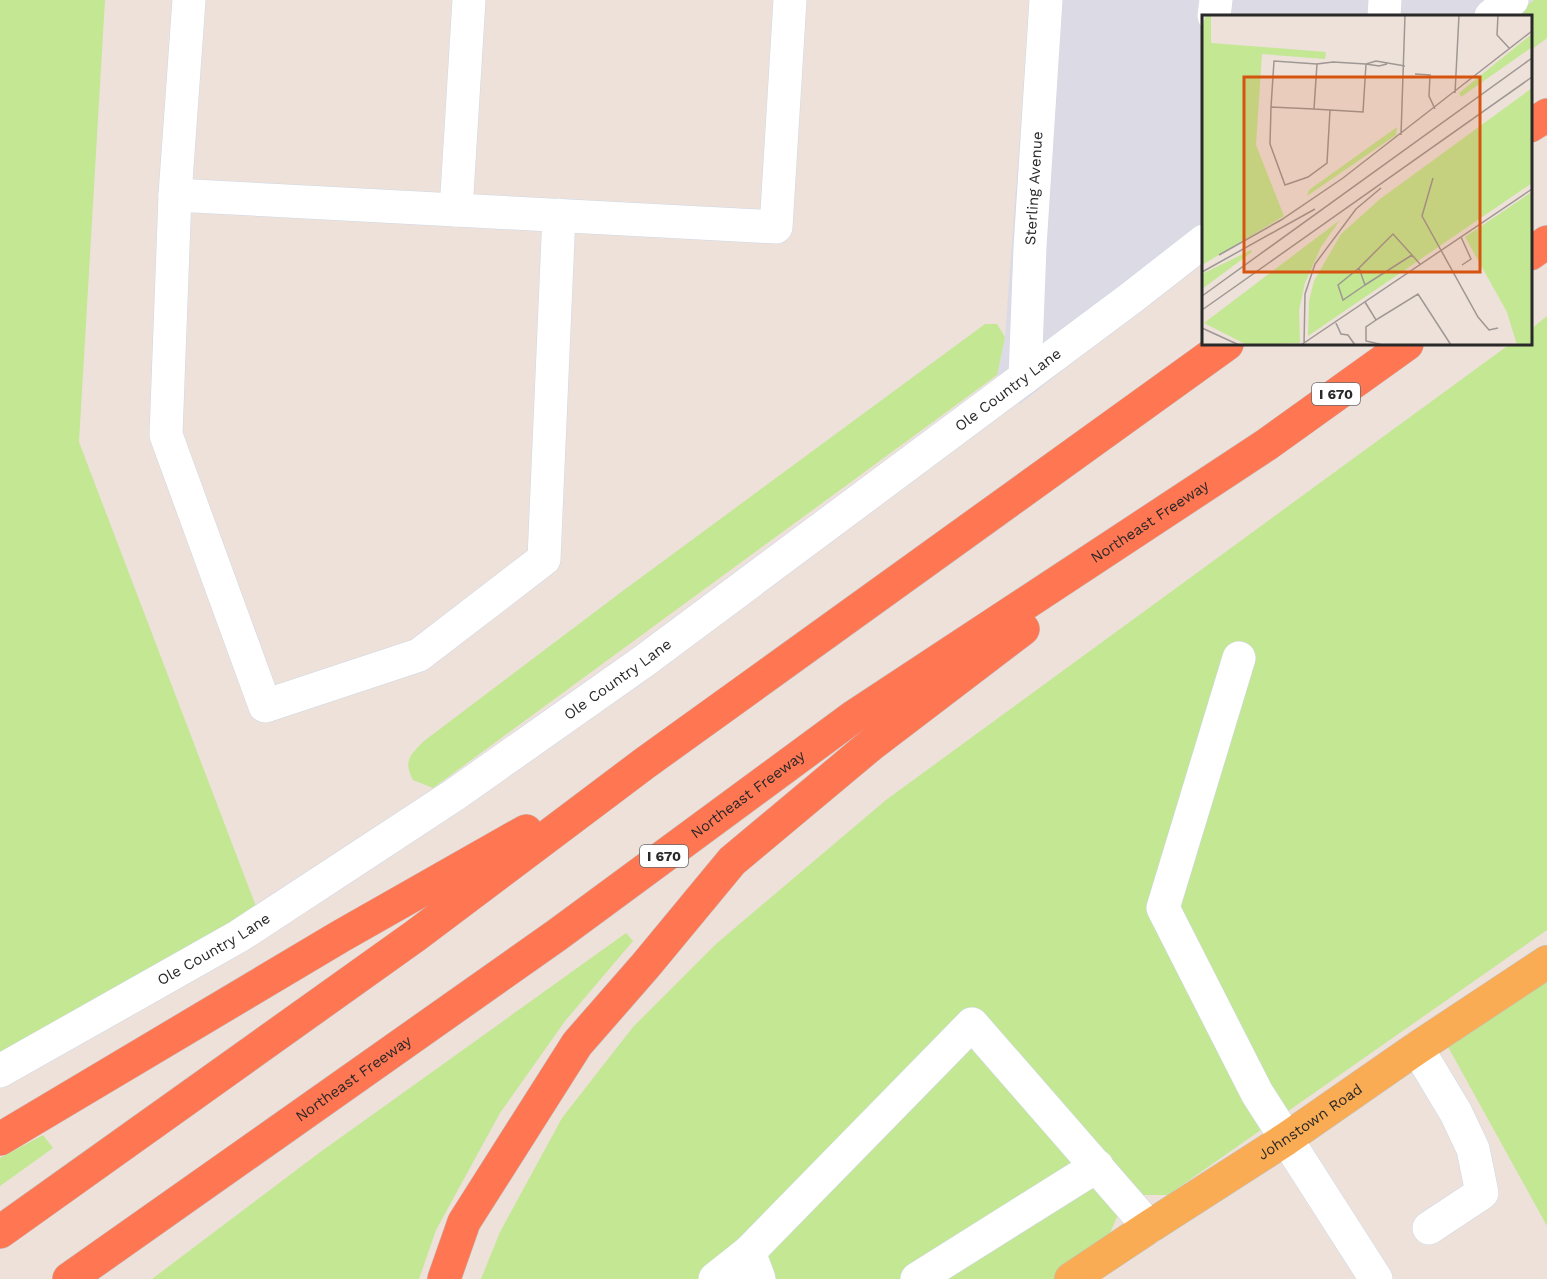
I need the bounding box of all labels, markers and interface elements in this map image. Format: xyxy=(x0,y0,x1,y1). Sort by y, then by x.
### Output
inset map xyxy=(1202,15,1532,345)
street label: Sterling Avenue xyxy=(1021,131,1046,246)
street label: Ole Country Lane xyxy=(951,344,1065,435)
road number: I 670 xyxy=(1312,383,1360,405)
street label: Northeast Freeway xyxy=(1087,476,1212,567)
street label: Ole Country Lane xyxy=(560,635,675,724)
street label: Northeast Freeway xyxy=(687,746,809,842)
road number: I 670 xyxy=(640,845,688,867)
street label: Ole Country Lane xyxy=(154,909,274,989)
street label: Northeast Freeway xyxy=(292,1031,415,1125)
street label: Johnstown Road xyxy=(1254,1080,1366,1164)

